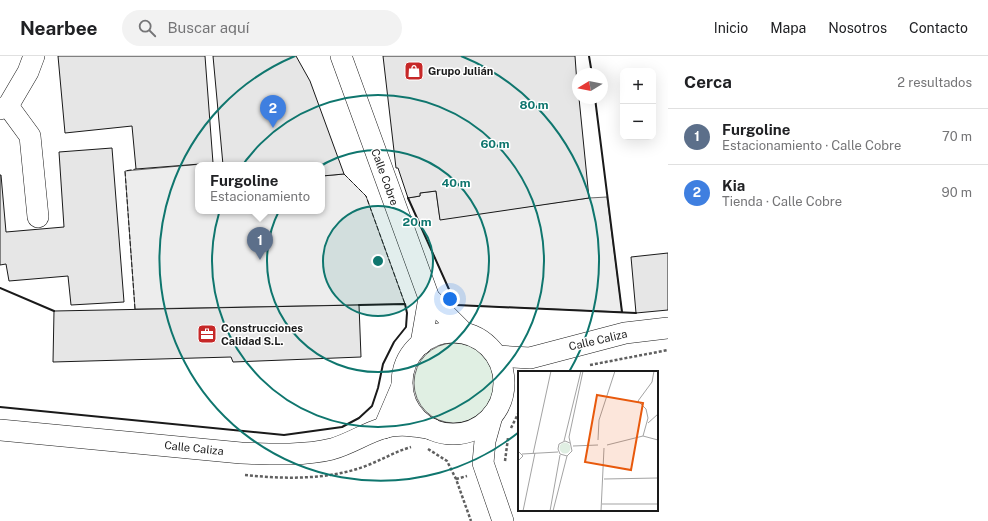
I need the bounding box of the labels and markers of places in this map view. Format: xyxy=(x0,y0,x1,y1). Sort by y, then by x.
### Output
shop icon: Grupo Julián xyxy=(403,60,425,82)
place label: Grupo Julián xyxy=(428,65,493,77)
pin: 2 xyxy=(260,95,286,128)
pin: 1 xyxy=(247,227,273,260)
centre of rings xyxy=(371,254,385,268)
place label: Construcciones Calidad S.L. xyxy=(221,322,303,347)
office icon: Construcciones Calidad S.L. xyxy=(196,323,218,345)

